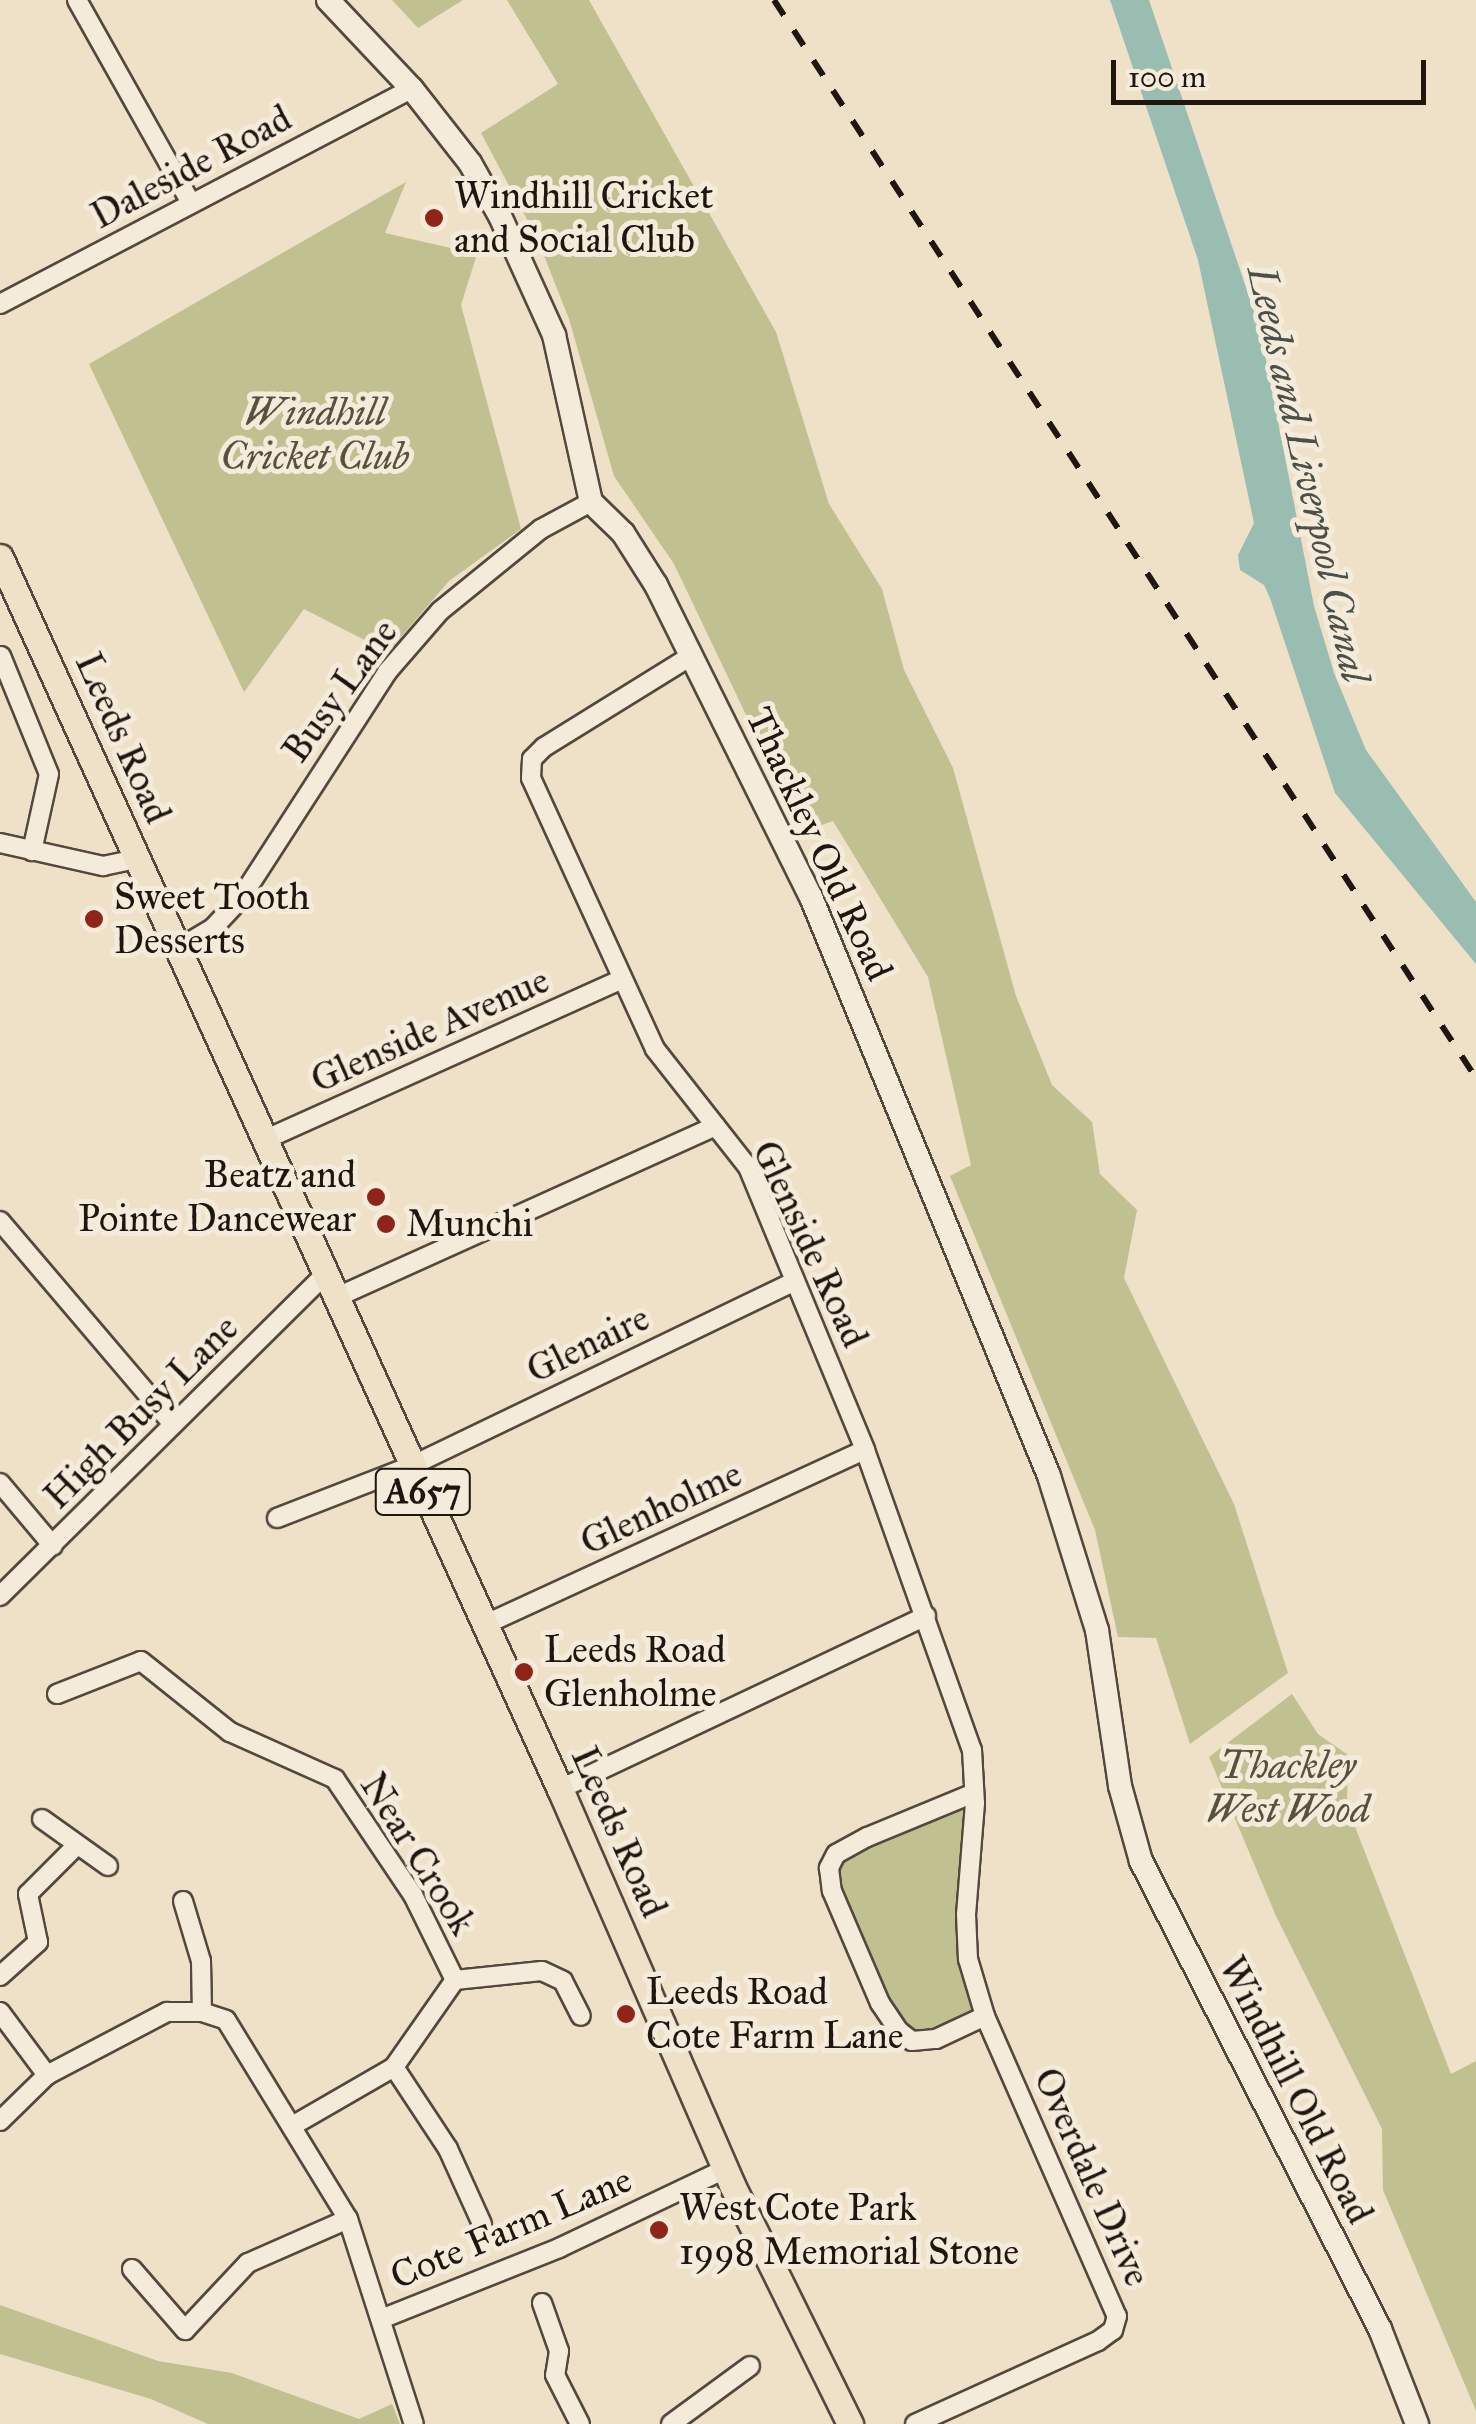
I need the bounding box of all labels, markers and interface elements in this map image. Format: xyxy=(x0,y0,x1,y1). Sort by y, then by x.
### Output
scale bar xyxy=(1116,40,1431,102)
text: 100 m xyxy=(1128,59,1206,95)
street label: Daleside Road xyxy=(83,95,299,239)
place label: Windhill Cricket and Social Club xyxy=(454,173,714,262)
marker: Windhill Cricket and Social Club xyxy=(423,207,445,229)
water label: Leeds and Liverpool Canal xyxy=(1237,261,1379,687)
park label: Windhill Cricket Club xyxy=(221,390,409,479)
street label: Busy Lane xyxy=(273,611,407,771)
street label: Leeds Road xyxy=(65,646,181,830)
street label: Thackley Old Road xyxy=(736,700,902,988)
place label: Sweet Tooth Desserts xyxy=(114,874,310,964)
marker: Sweet Tooth Desserts xyxy=(83,908,105,930)
street label: Glenside Avenue xyxy=(304,957,556,1103)
street label: Glenside Road xyxy=(742,1134,878,1354)
place label: Beatz and Pointe Dancewear xyxy=(78,1152,356,1242)
marker: Beatz and Pointe Dancewear xyxy=(365,1186,387,1208)
place label: Munchi xyxy=(406,1201,533,1247)
marker: Munchi xyxy=(375,1213,397,1235)
street label: Glenaire xyxy=(519,1295,657,1393)
street label: High Busy Lane xyxy=(34,1305,248,1519)
street label: Glenholme xyxy=(573,1451,749,1565)
road number: A657 xyxy=(373,1462,473,1522)
place label: Leeds Road Glenholme xyxy=(544,1627,726,1716)
marker: Leeds Road Glenholme xyxy=(513,1661,535,1683)
street label: Leeds Road xyxy=(561,1740,677,1924)
park label: Thackley West Wood xyxy=(1206,1743,1370,1832)
street label: Near Crook xyxy=(350,1765,486,1943)
street label: Windhill Old Road xyxy=(1209,1949,1383,2231)
place label: Leeds Road Cote Farm Lane xyxy=(646,1969,904,2058)
marker: Leeds Road Cote Farm Lane xyxy=(615,2003,637,2025)
street label: Overdale Drive xyxy=(1024,2061,1160,2293)
street label: Cote Farm Lane xyxy=(383,2157,639,2299)
place label: West Cote Park 1998 Memorial Stone xyxy=(679,2185,1019,2274)
marker: West Cote Park 1998 Memorial Stone xyxy=(648,2219,670,2241)

